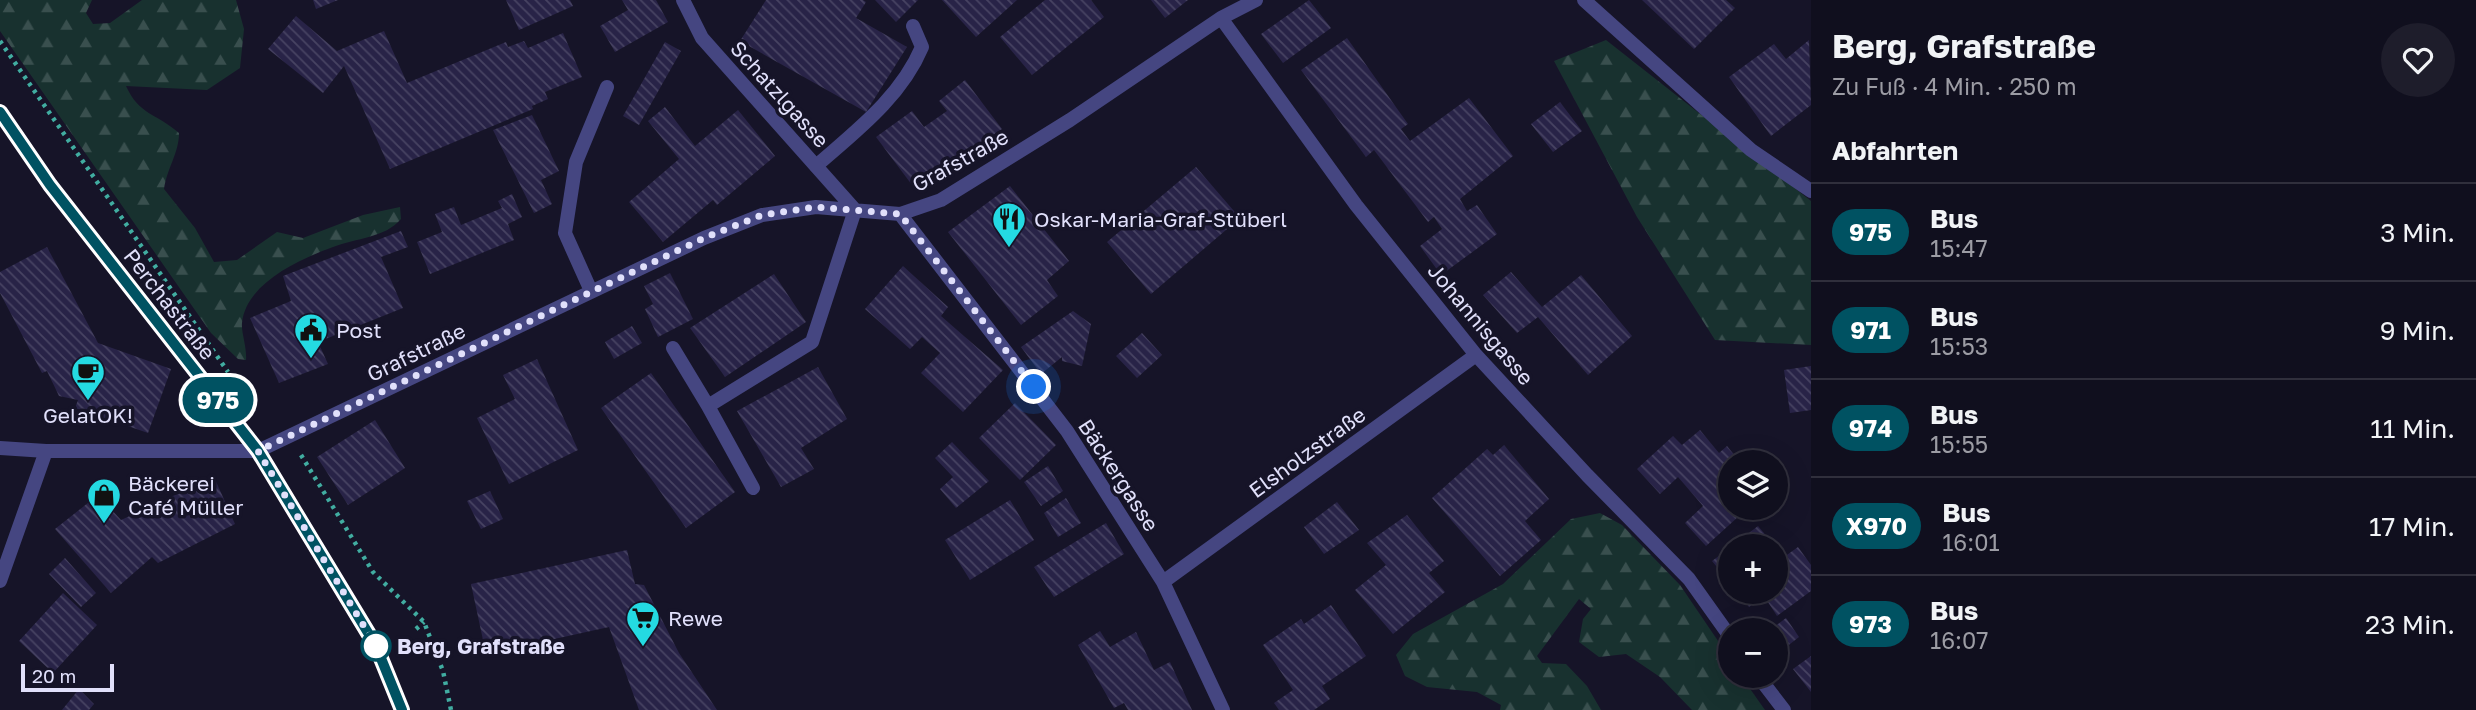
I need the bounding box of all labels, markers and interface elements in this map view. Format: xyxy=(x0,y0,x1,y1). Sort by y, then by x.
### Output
button: heart xyxy=(2381,23,2455,97)
text: Berg, Grafstraße xyxy=(1832,26,2096,65)
street label: Schatzlgasse xyxy=(725,35,835,153)
text: Zu Fuß · 4 Min. · 250 m xyxy=(1832,72,2077,100)
street label: Grafstraße xyxy=(907,123,1013,197)
text: Abfahrten xyxy=(1832,135,1958,166)
restaurant icon: Oskar-Maria-Graf-Stüberl xyxy=(990,200,1028,249)
text: Bus xyxy=(1930,203,1978,234)
place label: Oskar-Maria-Graf-Stüberl xyxy=(1034,206,1287,232)
text: 975 xyxy=(1849,217,1892,246)
text: 3 Min. xyxy=(2380,217,2455,248)
text: 15:47 xyxy=(1930,234,1988,262)
street label: Perchastraße xyxy=(119,243,221,365)
street label: Johannisgasse xyxy=(1423,258,1539,390)
text: Bus xyxy=(1930,301,1978,332)
public building icon: Post xyxy=(292,311,330,360)
text: 971 xyxy=(1850,315,1891,344)
text: 9 Min. xyxy=(2380,315,2455,346)
place label: Post xyxy=(336,317,382,343)
street label: Grafstraße xyxy=(363,317,469,387)
text: 15:53 xyxy=(1930,332,1988,360)
cafe icon: GelatOK! xyxy=(69,353,107,402)
your location xyxy=(1016,369,1051,404)
line badge: 975 xyxy=(178,377,258,423)
text: 975 xyxy=(197,385,239,414)
text: Bus xyxy=(1930,399,1978,430)
street label: Elsholzstraße xyxy=(1244,401,1370,503)
place label: GelatOK! xyxy=(43,402,133,428)
text: 974 xyxy=(1849,413,1892,442)
text: 11 Min. xyxy=(2370,413,2455,444)
street label: Bäckergasse xyxy=(1073,414,1165,536)
text: 15:55 xyxy=(1930,430,1988,458)
map controls xyxy=(1718,450,1788,688)
button: layers xyxy=(1718,450,1788,520)
place label: Bäckerei Café Müller xyxy=(128,470,243,520)
shop icon: Bäckerei Café Müller xyxy=(85,476,123,525)
text: Bus xyxy=(1942,497,1991,528)
text: X970 xyxy=(1846,511,1907,540)
text: 17 Min. xyxy=(2369,511,2455,542)
text: 16:01 xyxy=(1942,528,2000,556)
button: + xyxy=(1718,534,1788,604)
text: Bus xyxy=(1930,595,1978,626)
supermarket icon: Rewe xyxy=(624,599,662,648)
place label: Rewe xyxy=(668,605,723,631)
text: 973 xyxy=(1849,609,1892,638)
text: 23 Min. xyxy=(2365,609,2455,640)
button: − xyxy=(1718,618,1788,688)
text: 16:07 xyxy=(1930,626,1988,654)
marker: Berg, Grafstraße xyxy=(361,631,391,661)
place label: Berg, Grafstraße xyxy=(397,633,565,659)
scale bar xyxy=(21,661,114,693)
text: 20 m xyxy=(32,664,76,687)

